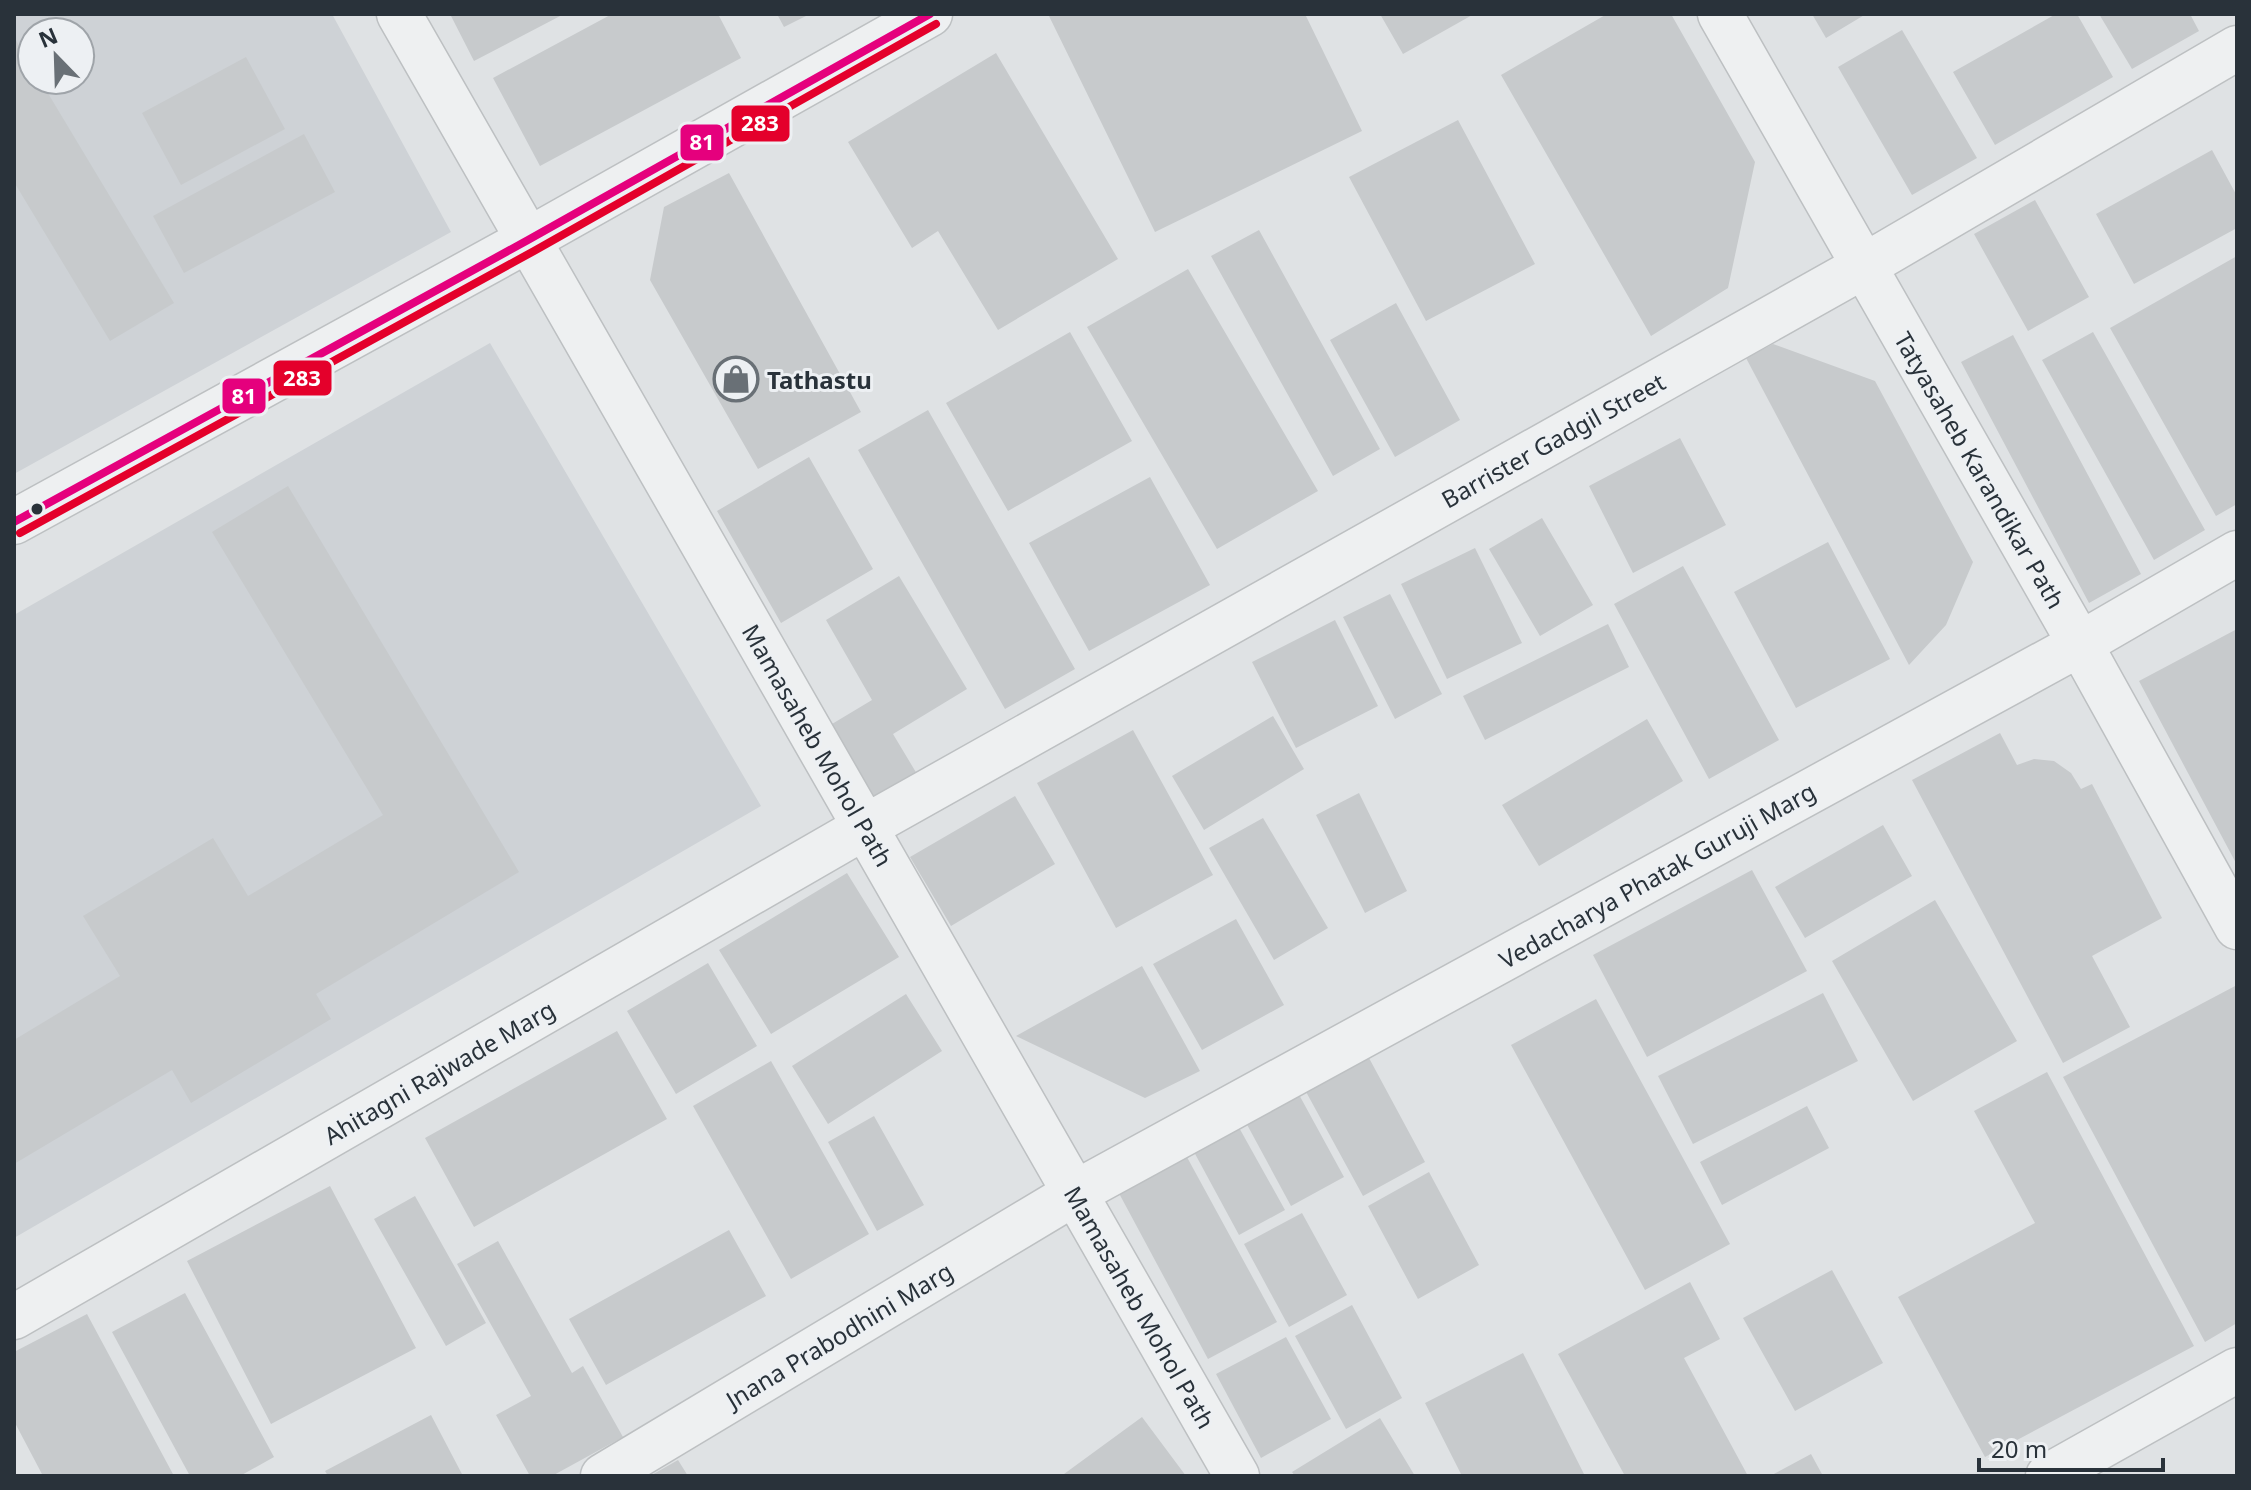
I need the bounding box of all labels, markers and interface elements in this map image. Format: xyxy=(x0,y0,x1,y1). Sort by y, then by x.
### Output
north arrow xyxy=(16,16,96,96)
text: N xyxy=(34,19,62,54)
line badge: 283 xyxy=(730,104,791,143)
text: 283 xyxy=(741,107,779,137)
line badge: 81 xyxy=(679,123,725,162)
text: 81 xyxy=(689,126,715,156)
street label: Tatyasaheb Karandikar Path xyxy=(1887,326,2073,614)
shop icon: Tathastu xyxy=(712,355,760,403)
line badge: 283 xyxy=(272,359,333,397)
text: 283 xyxy=(283,362,321,392)
place label: Tathastu xyxy=(767,363,872,396)
street label: Barrister Gadgil Street xyxy=(1435,365,1671,515)
line badge: 81 xyxy=(221,377,267,415)
text: 81 xyxy=(231,380,257,410)
unlabelled marker xyxy=(29,501,45,517)
street label: Mamasaheb Mohol Path xyxy=(735,618,901,872)
street label: Vedacharya Phatak Guruji Marg xyxy=(1493,774,1821,976)
street label: Ahitagni Rajwade Marg xyxy=(317,992,561,1152)
street label: Mamasaheb Mohol Path xyxy=(1057,1180,1223,1434)
street label: Jnana Prabodhini Marg xyxy=(718,1254,958,1417)
scale bar xyxy=(1979,1422,2163,1472)
text: 20 m xyxy=(1991,1432,2047,1465)

